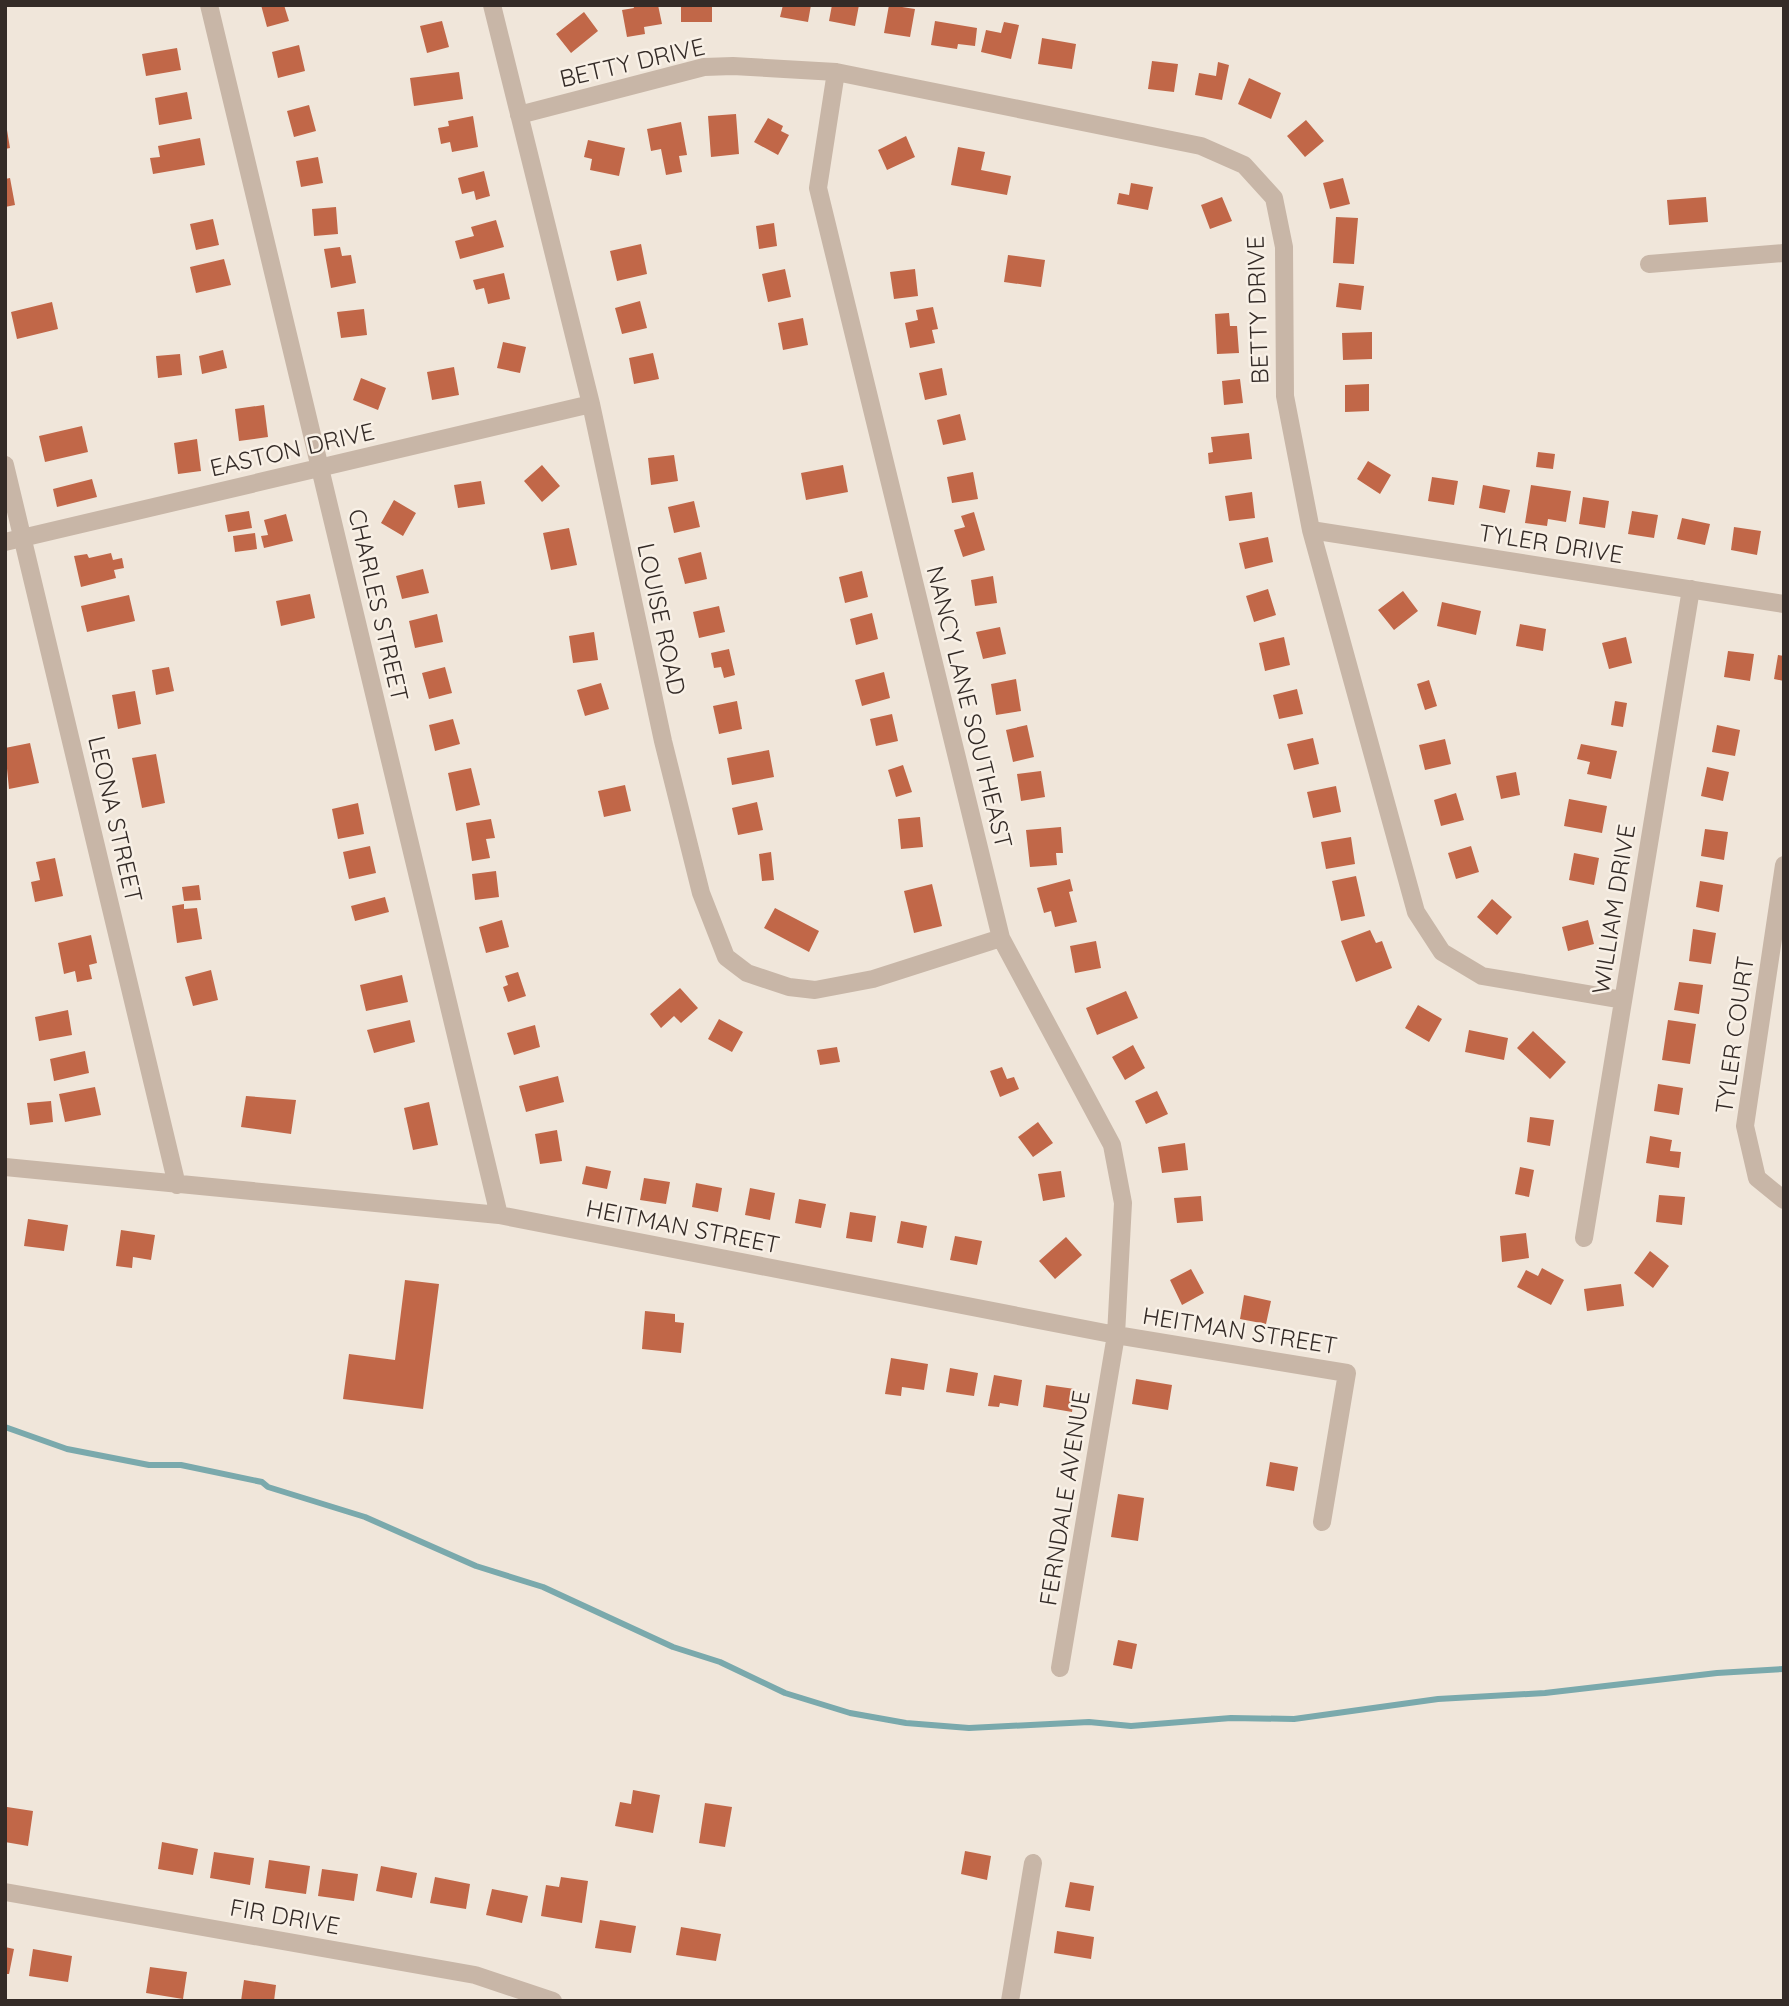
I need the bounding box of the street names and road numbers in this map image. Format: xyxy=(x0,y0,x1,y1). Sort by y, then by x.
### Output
street label: BETTY DRIVE xyxy=(556,31,708,93)
street label: BETTY DRIVE xyxy=(1239,235,1275,385)
street label: EASTON DRIVE xyxy=(207,415,377,483)
street label: CHARLES STREET xyxy=(342,506,416,704)
street label: TYLER DRIVE xyxy=(1476,517,1626,569)
street label: LOUISE ROAD xyxy=(631,540,693,698)
street label: NANCY LANE SOUTHEAST xyxy=(920,563,1020,851)
street label: LEONA STREET xyxy=(82,733,150,905)
street label: WILLIAM DRIVE xyxy=(1585,822,1641,996)
street label: TYLER COURT xyxy=(1708,954,1760,1116)
street label: HEITMAN STREET xyxy=(584,1193,782,1259)
street label: HEITMAN STREET xyxy=(1141,1300,1339,1360)
street label: FERNDALE AVENUE xyxy=(1032,1388,1096,1608)
street label: FIR DRIVE xyxy=(228,1892,342,1940)

